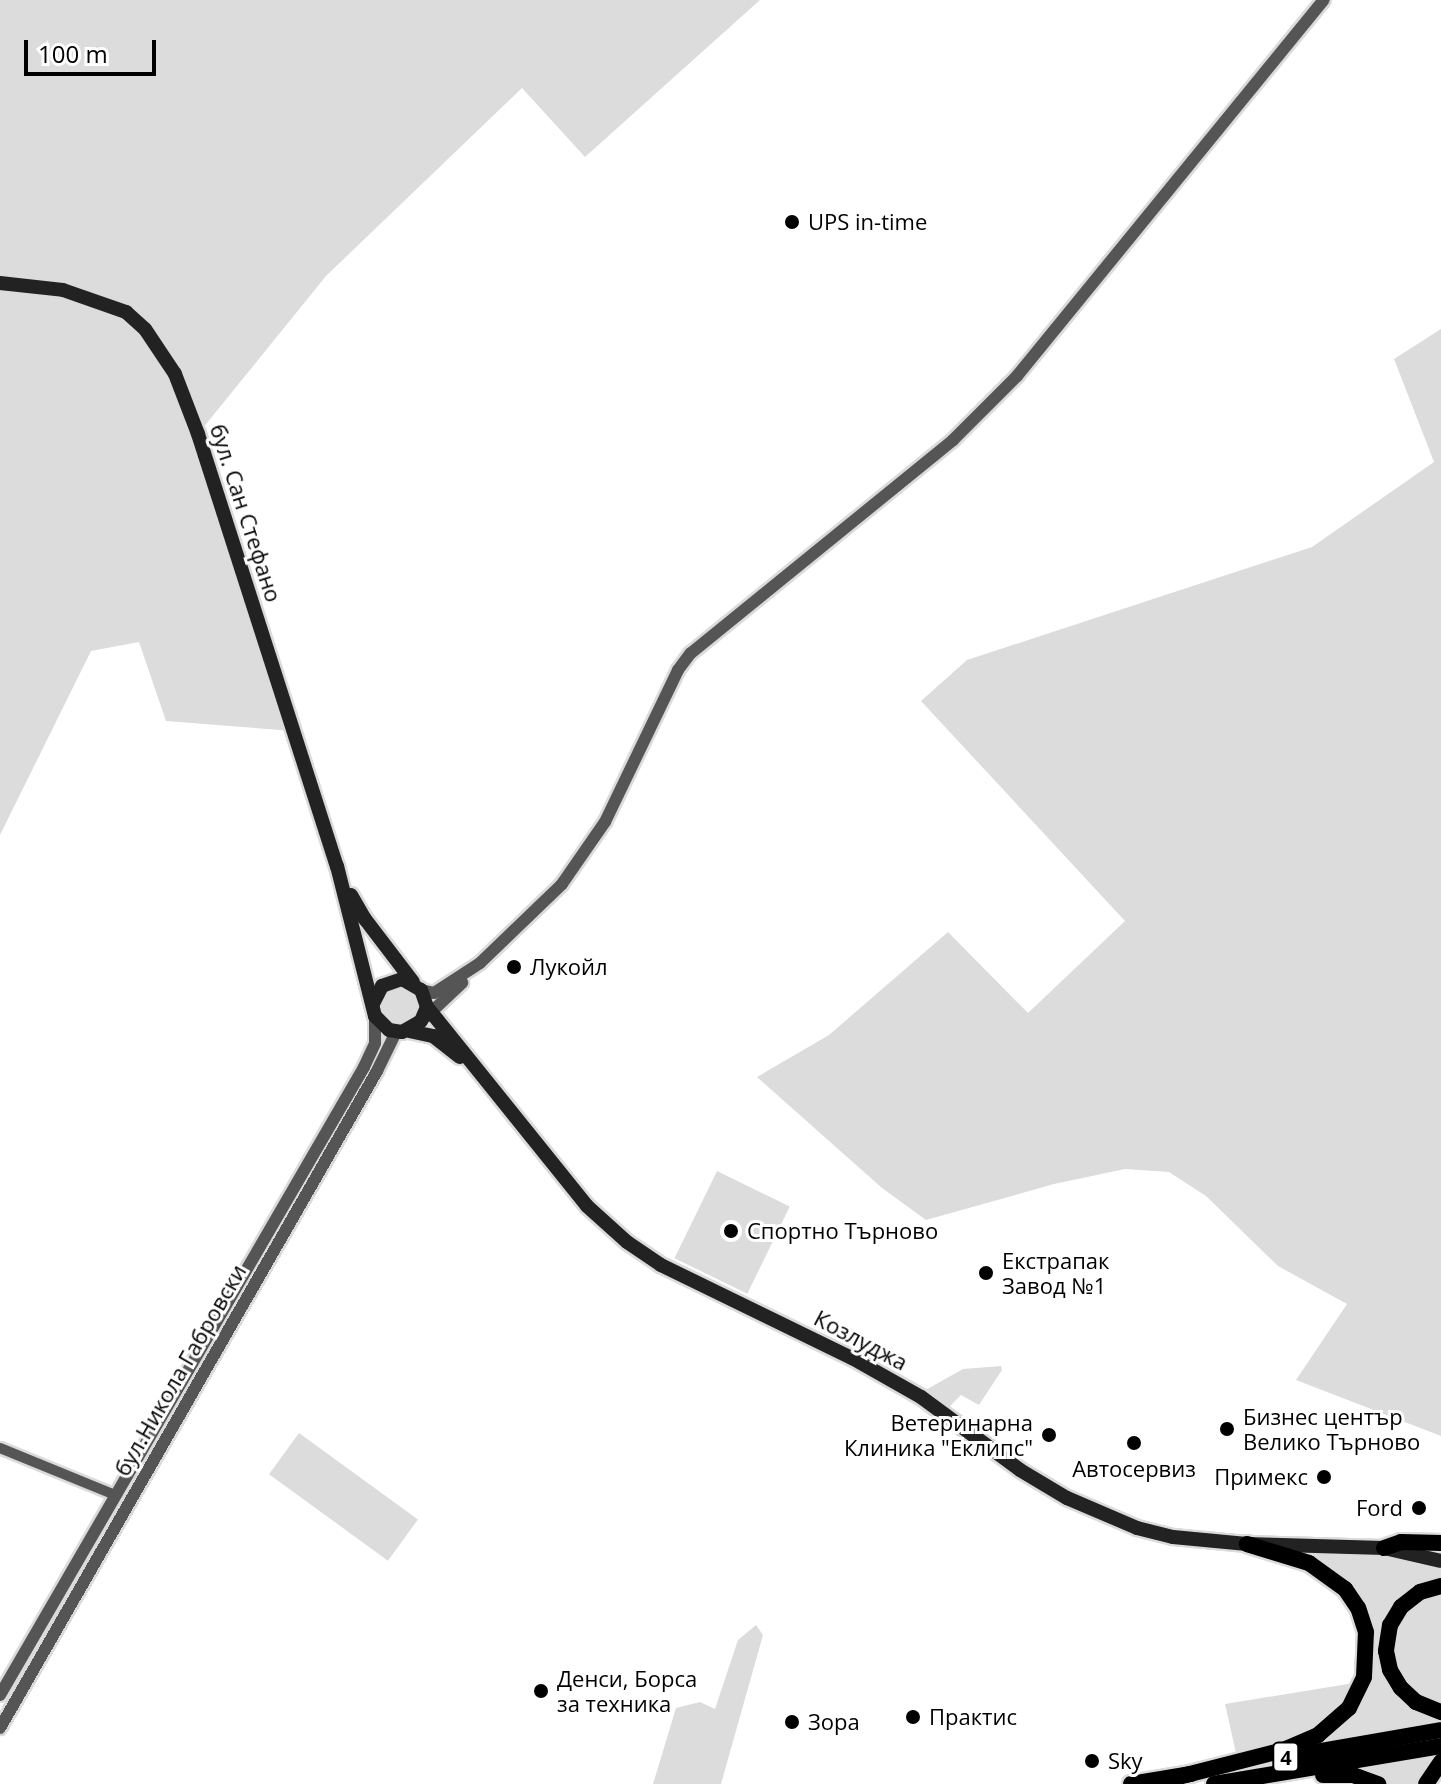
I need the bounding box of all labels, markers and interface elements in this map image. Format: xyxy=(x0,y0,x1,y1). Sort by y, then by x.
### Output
scale bar xyxy=(28,24,160,74)
text: 100 m xyxy=(38,37,108,70)
place label: UPS in-time xyxy=(808,209,927,235)
marker: UPS in-time xyxy=(783,213,801,231)
street label: бул. Сан Стефано xyxy=(205,421,287,605)
place label: Лукойл xyxy=(530,954,608,980)
marker: Лукойл xyxy=(505,958,523,976)
place label: Спортно Търново xyxy=(747,1218,938,1244)
marker: Спортно Търново xyxy=(722,1222,740,1240)
place label: Екстрапак Завод №1 xyxy=(1002,1247,1109,1298)
street label: бул.Никола Габровски xyxy=(109,1260,251,1480)
marker: Екстрапак Завод №1 xyxy=(977,1264,995,1282)
street label: Козлуджа xyxy=(810,1304,912,1376)
place label: Бизнес център Велико Търново xyxy=(1243,1403,1420,1454)
place label: Ветеринарна Клиника "Еклипс" xyxy=(844,1409,1033,1460)
marker: Бизнес център Велико Търново xyxy=(1218,1420,1236,1438)
marker: Ветеринарна Клиника "Еклипс" xyxy=(1040,1426,1058,1444)
marker: Автосервиз xyxy=(1125,1434,1143,1452)
place label: Автосервиз xyxy=(1072,1456,1196,1482)
place label: Примекс xyxy=(1214,1464,1308,1490)
marker: Примекс xyxy=(1315,1468,1333,1486)
place label: Ford xyxy=(1356,1495,1403,1521)
marker: Ford xyxy=(1410,1499,1428,1517)
place label: Денси, Борса за техника xyxy=(557,1665,697,1716)
marker: Денси, Борса за техника xyxy=(532,1682,550,1700)
place label: Практис xyxy=(929,1704,1017,1730)
marker: Практис xyxy=(904,1708,922,1726)
place label: Зора xyxy=(808,1709,860,1735)
marker: Зора xyxy=(783,1713,801,1731)
road number: 4 xyxy=(1272,1741,1300,1773)
place label: Sky xyxy=(1108,1748,1143,1774)
marker: Sky xyxy=(1083,1752,1101,1770)

